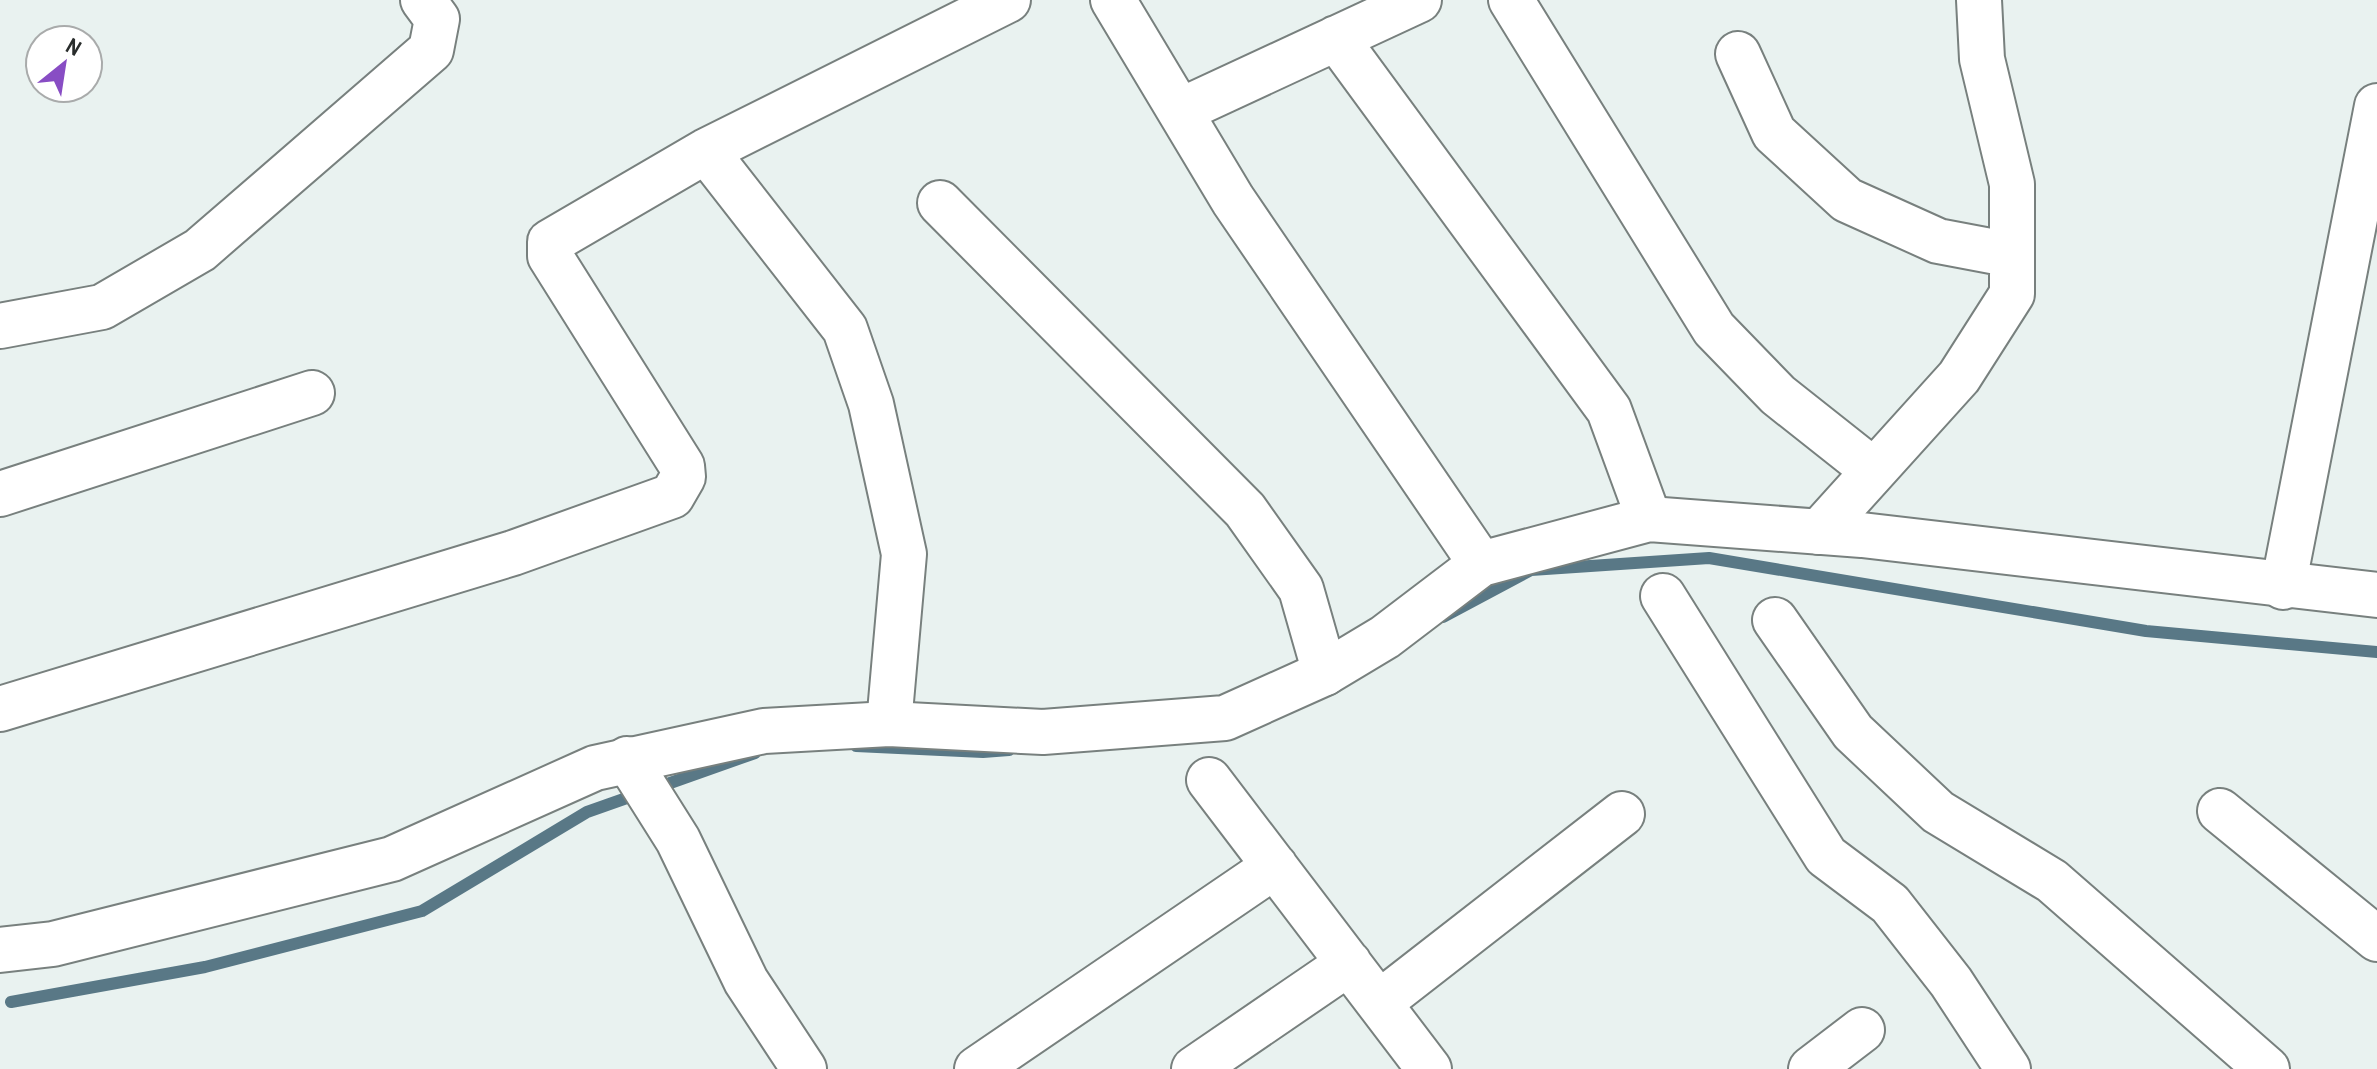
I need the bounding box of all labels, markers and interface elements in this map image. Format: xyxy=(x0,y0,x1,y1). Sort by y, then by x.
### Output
north arrow xyxy=(24,24,104,104)
text: N xyxy=(61,30,87,63)

